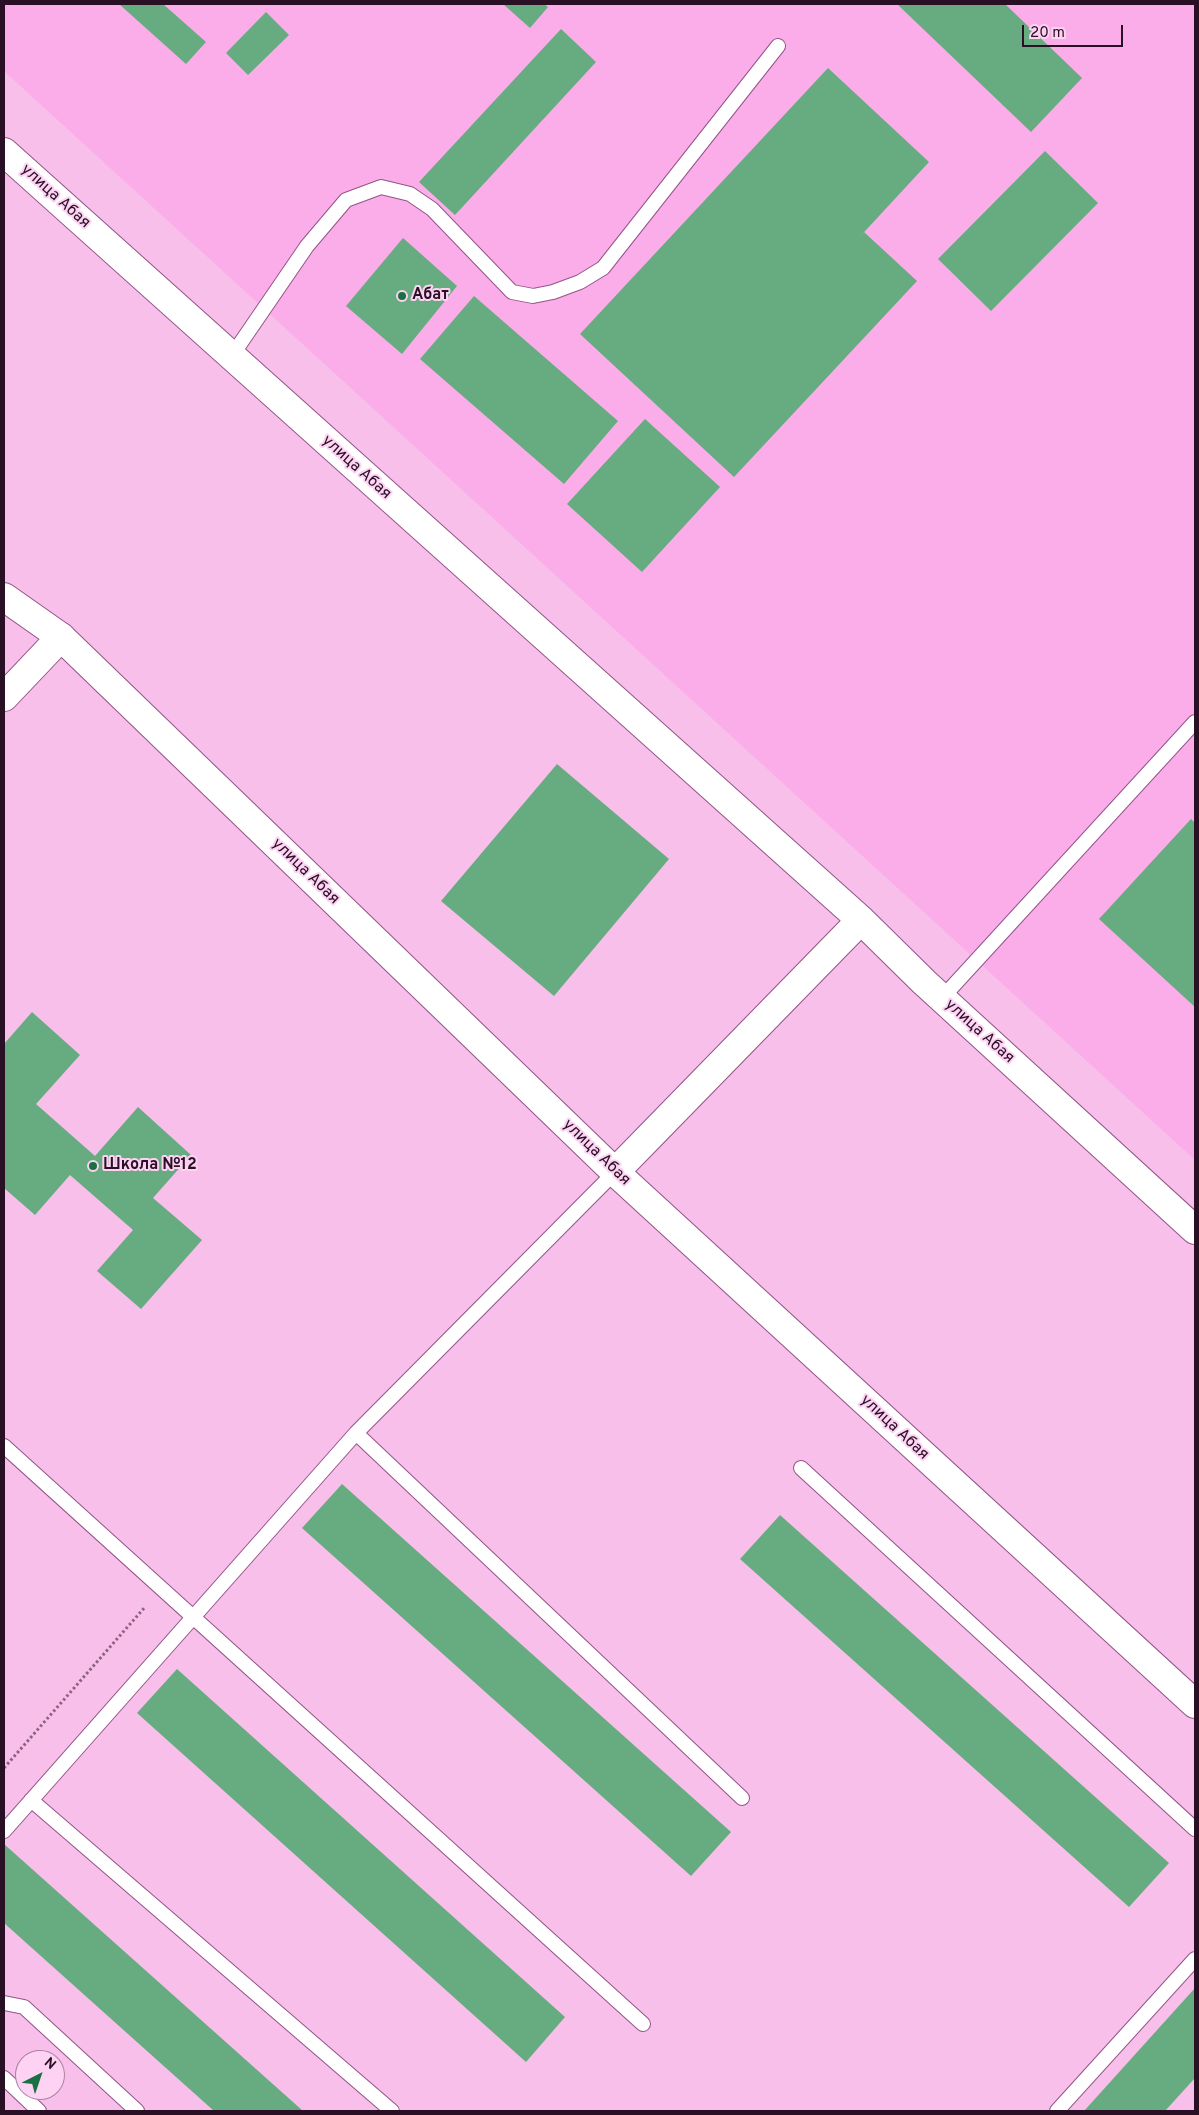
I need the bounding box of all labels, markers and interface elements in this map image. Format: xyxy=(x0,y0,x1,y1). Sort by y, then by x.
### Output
scale bar xyxy=(1024,15,1125,47)
text: 20 m xyxy=(1030,24,1065,43)
street label: улица Абая xyxy=(16,161,94,233)
place label: Абат xyxy=(412,286,449,306)
marker: Абат xyxy=(396,290,408,302)
street label: улица Абая xyxy=(317,432,395,504)
street label: улица Абая xyxy=(267,835,343,909)
street label: улица Абая xyxy=(940,996,1018,1068)
street label: улица Абая xyxy=(558,1116,634,1190)
place label: Школа №12 xyxy=(103,1156,197,1176)
marker: Школа №12 xyxy=(87,1160,99,1172)
street label: улица Абая xyxy=(856,1391,932,1465)
north arrow xyxy=(15,2050,65,2100)
text: N xyxy=(40,2054,59,2074)

